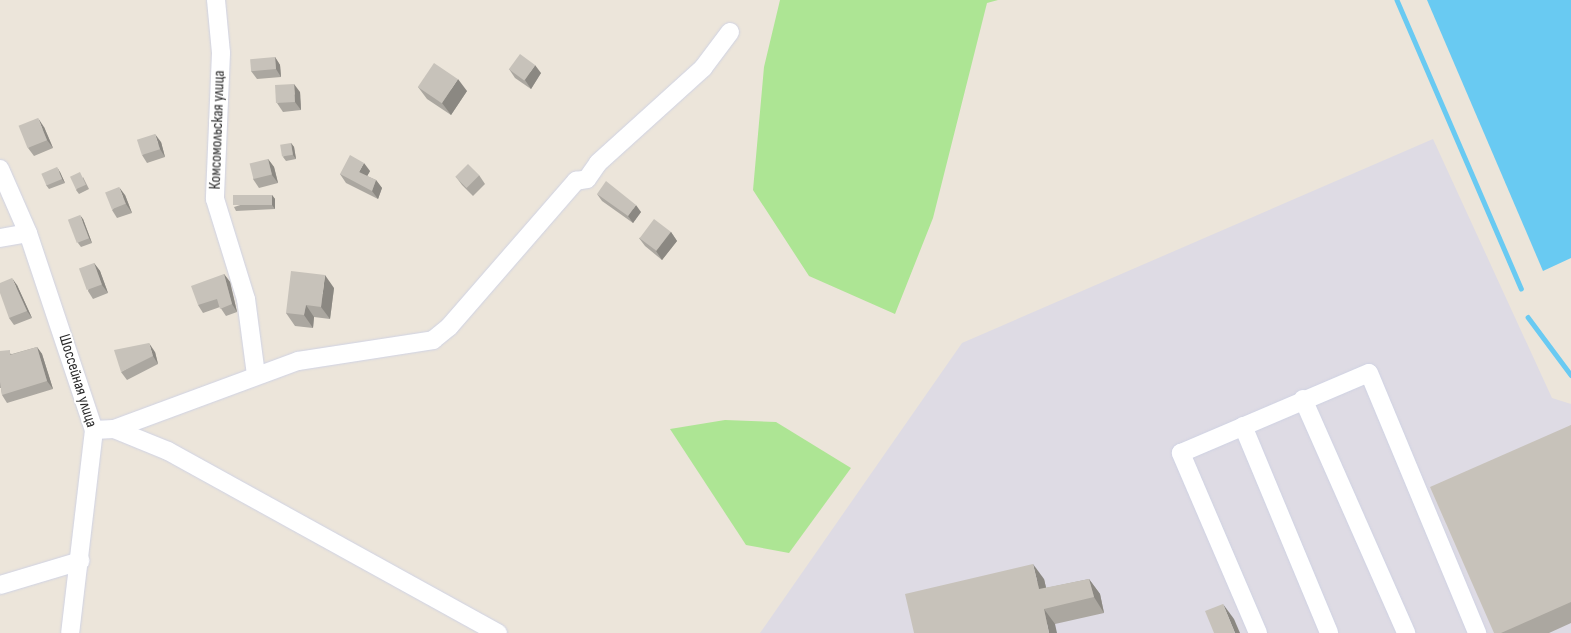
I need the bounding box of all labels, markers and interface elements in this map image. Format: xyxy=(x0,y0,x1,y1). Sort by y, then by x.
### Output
street label: Комсомольская улица xyxy=(206,70,230,190)
street label: Шоссейная улица xyxy=(54,332,100,430)

